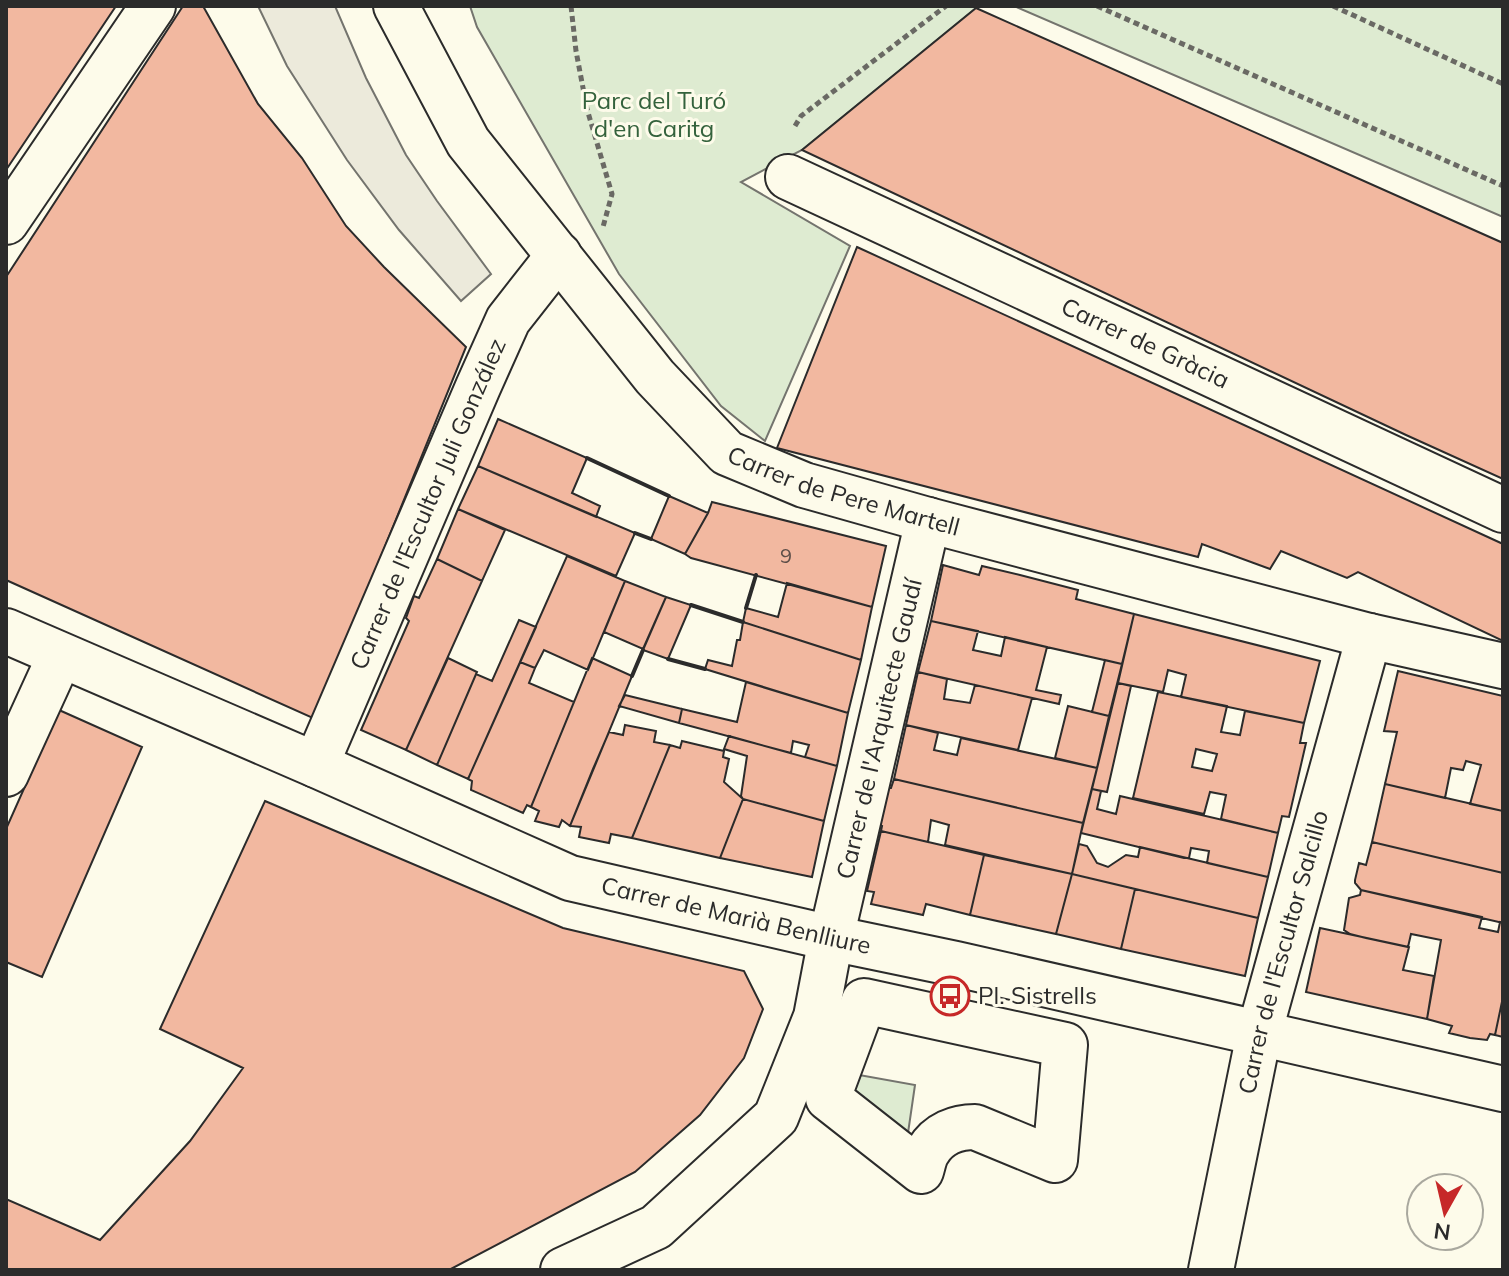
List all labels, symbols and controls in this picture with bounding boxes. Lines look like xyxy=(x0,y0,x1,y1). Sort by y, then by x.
park label: Parc del Turó d'en Caritg xyxy=(582,85,726,143)
street label: Carrer de Gràcia xyxy=(1057,290,1234,394)
street label: Carrer de l'Escultor Juli González xyxy=(343,333,512,674)
street label: Carrer de Pere Martell xyxy=(723,439,963,542)
house number: 9 xyxy=(780,543,792,568)
street label: Carrer de l'Arquitecte Gaudí xyxy=(829,574,928,882)
street label: Carrer de l'Escultor Salcillo xyxy=(1231,807,1334,1097)
street label: Carrer de Marià Benlliure xyxy=(598,870,874,960)
bus stop icon: Pl. Sistrells xyxy=(929,975,971,1017)
place label: Pl. Sistrells xyxy=(978,980,1097,1010)
north arrow xyxy=(1405,1172,1485,1252)
text: N xyxy=(1432,1217,1452,1247)

